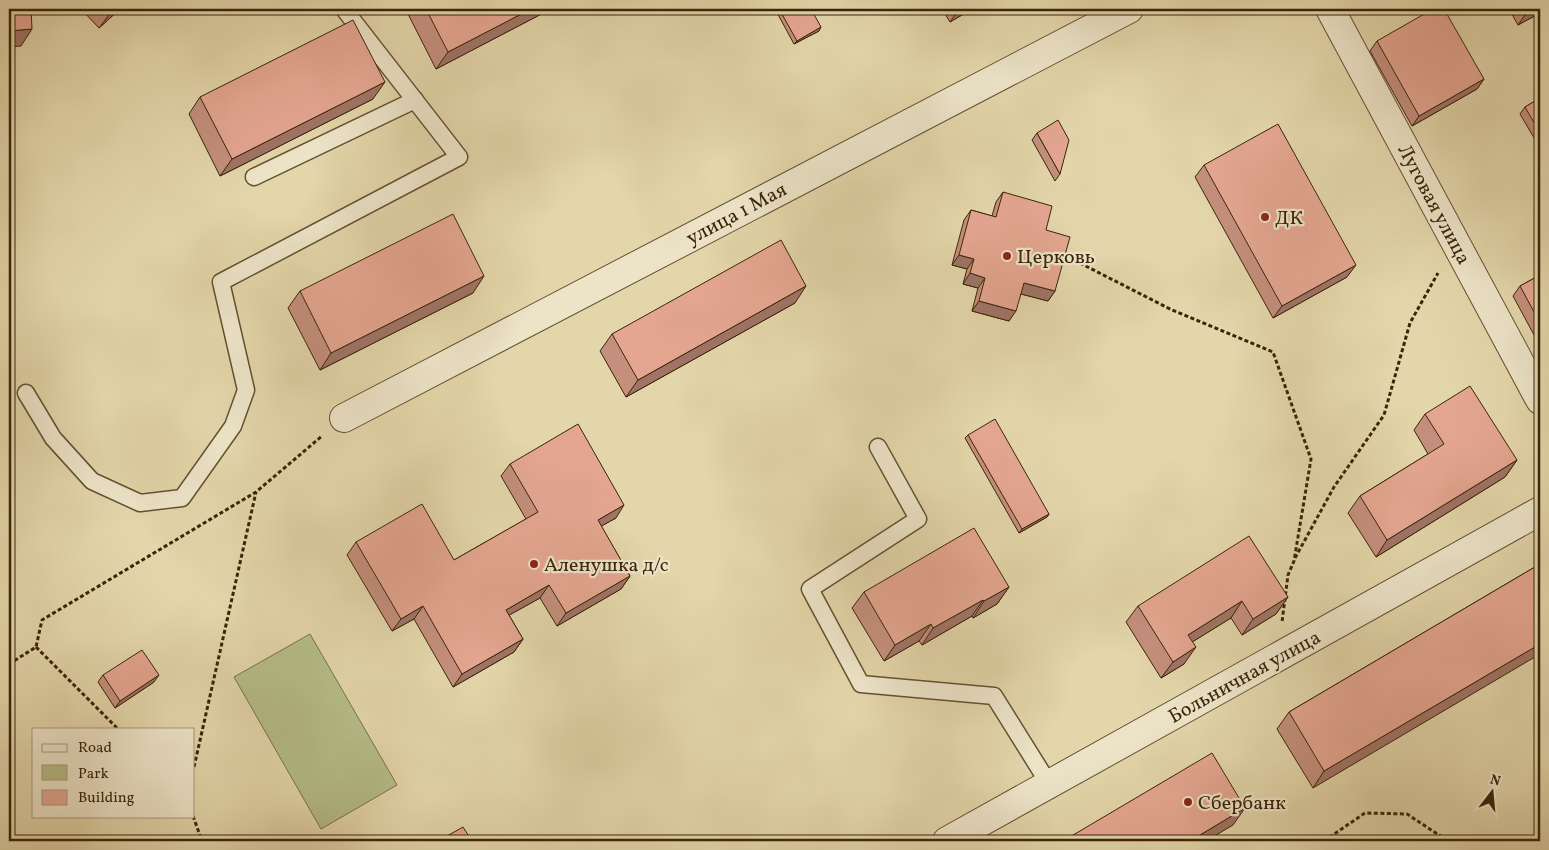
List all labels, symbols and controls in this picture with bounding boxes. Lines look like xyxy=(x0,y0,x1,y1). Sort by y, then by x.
street label: Луговая улица xyxy=(1390,140,1477,270)
street label: улица 1 Мая xyxy=(682,176,792,253)
place label: ДК xyxy=(1275,205,1304,233)
marker: ДК xyxy=(1259,211,1271,223)
place label: Церковь xyxy=(1017,244,1095,272)
marker: Церковь xyxy=(1001,250,1013,262)
place label: Аленушка д/с xyxy=(544,552,669,580)
marker: Аленушка д/с xyxy=(528,558,540,570)
street label: Больничная улица xyxy=(1164,624,1326,731)
legend xyxy=(32,728,195,818)
text: Road xyxy=(78,738,112,759)
text: Park xyxy=(78,764,109,785)
north arrow xyxy=(1466,768,1516,818)
text: N xyxy=(1488,770,1503,791)
text: Building xyxy=(78,788,135,809)
place label: Сбербанк xyxy=(1198,790,1286,818)
marker: Сбербанк xyxy=(1182,796,1194,808)

